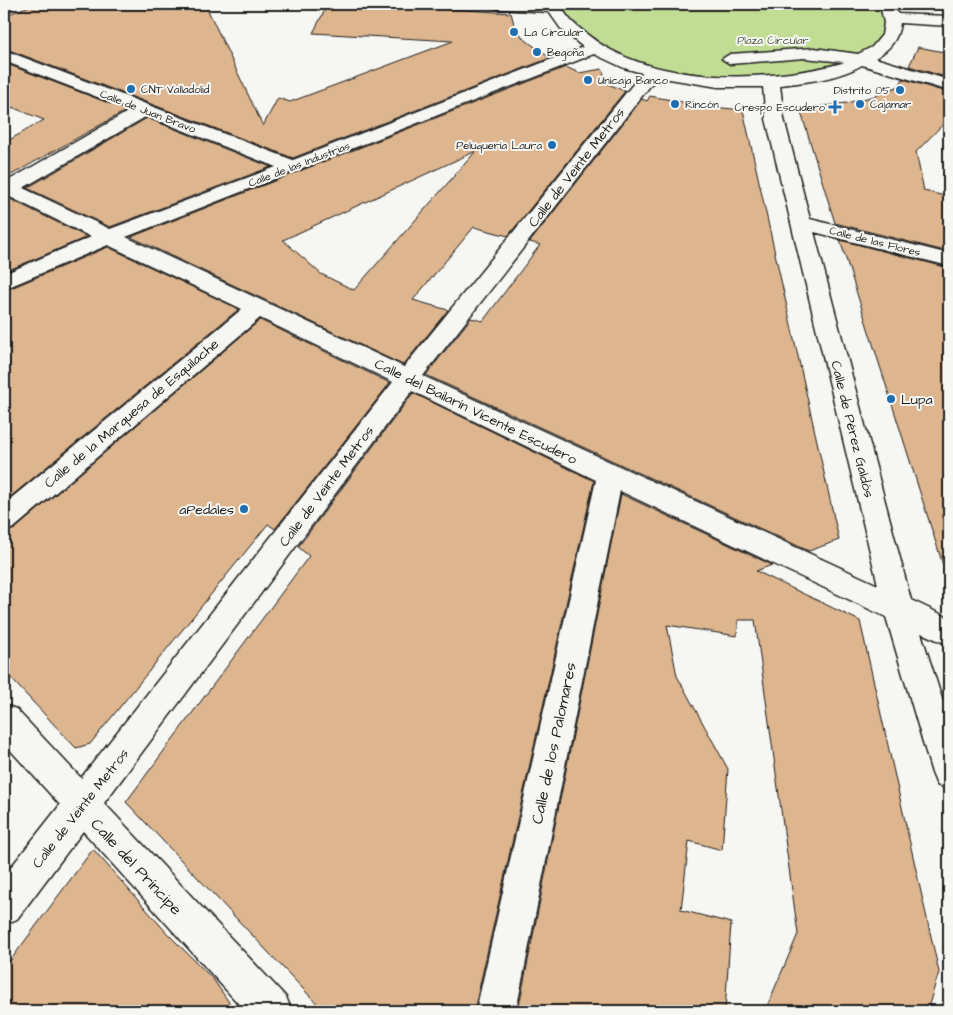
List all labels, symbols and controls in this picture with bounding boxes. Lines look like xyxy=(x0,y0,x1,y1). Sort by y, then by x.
place label: La Circular xyxy=(524,25,583,40)
marker: La Circular xyxy=(508,26,520,38)
park label: Plaza Circular xyxy=(737,33,809,48)
place label: Begoña xyxy=(547,45,584,61)
marker: Begoña xyxy=(531,46,543,58)
place label: Unicaja Banco xyxy=(598,73,669,88)
marker: Unicaja Banco xyxy=(582,74,594,86)
place label: CNT Valladolid xyxy=(141,82,210,97)
marker: CNT Valladolid xyxy=(125,83,137,95)
place label: Distrito 05 xyxy=(834,83,890,98)
marker: Distrito 05 xyxy=(894,84,906,96)
street label: Calle de Juan Bravo xyxy=(98,86,199,137)
place label: Rincón xyxy=(685,97,719,112)
place label: Cajamar xyxy=(870,97,911,112)
marker: Rincón xyxy=(669,98,681,110)
marker: Cajamar xyxy=(854,98,866,110)
place label: Crespo Escudero xyxy=(735,100,826,115)
marker: Crespo Escudero xyxy=(829,101,841,113)
street label: Calle de Veinte Metros xyxy=(524,104,630,232)
street label: Calle de las Industrias xyxy=(246,138,353,191)
place label: Peluquería Laura xyxy=(456,138,542,153)
marker: Peluquería Laura xyxy=(546,139,558,151)
street label: Calle de las Flores xyxy=(828,223,923,260)
street label: Calle de la Marquesa de Esquilache xyxy=(40,334,224,493)
street label: Calle del Bailarín Vicente Escudero xyxy=(371,354,580,470)
street label: Calle de Pérez Galdós xyxy=(825,359,879,500)
place label: Lupa xyxy=(901,390,933,410)
marker: Lupa xyxy=(885,393,897,405)
street label: Calle de Veinte Metros xyxy=(275,422,379,551)
place label: aPedales xyxy=(179,500,234,520)
marker: aPedales xyxy=(238,503,250,515)
street label: Calle de los Palomares xyxy=(526,660,582,826)
street label: Calle de Veinte Metros xyxy=(28,745,134,873)
street label: Calle del Príncipe xyxy=(86,814,187,920)

